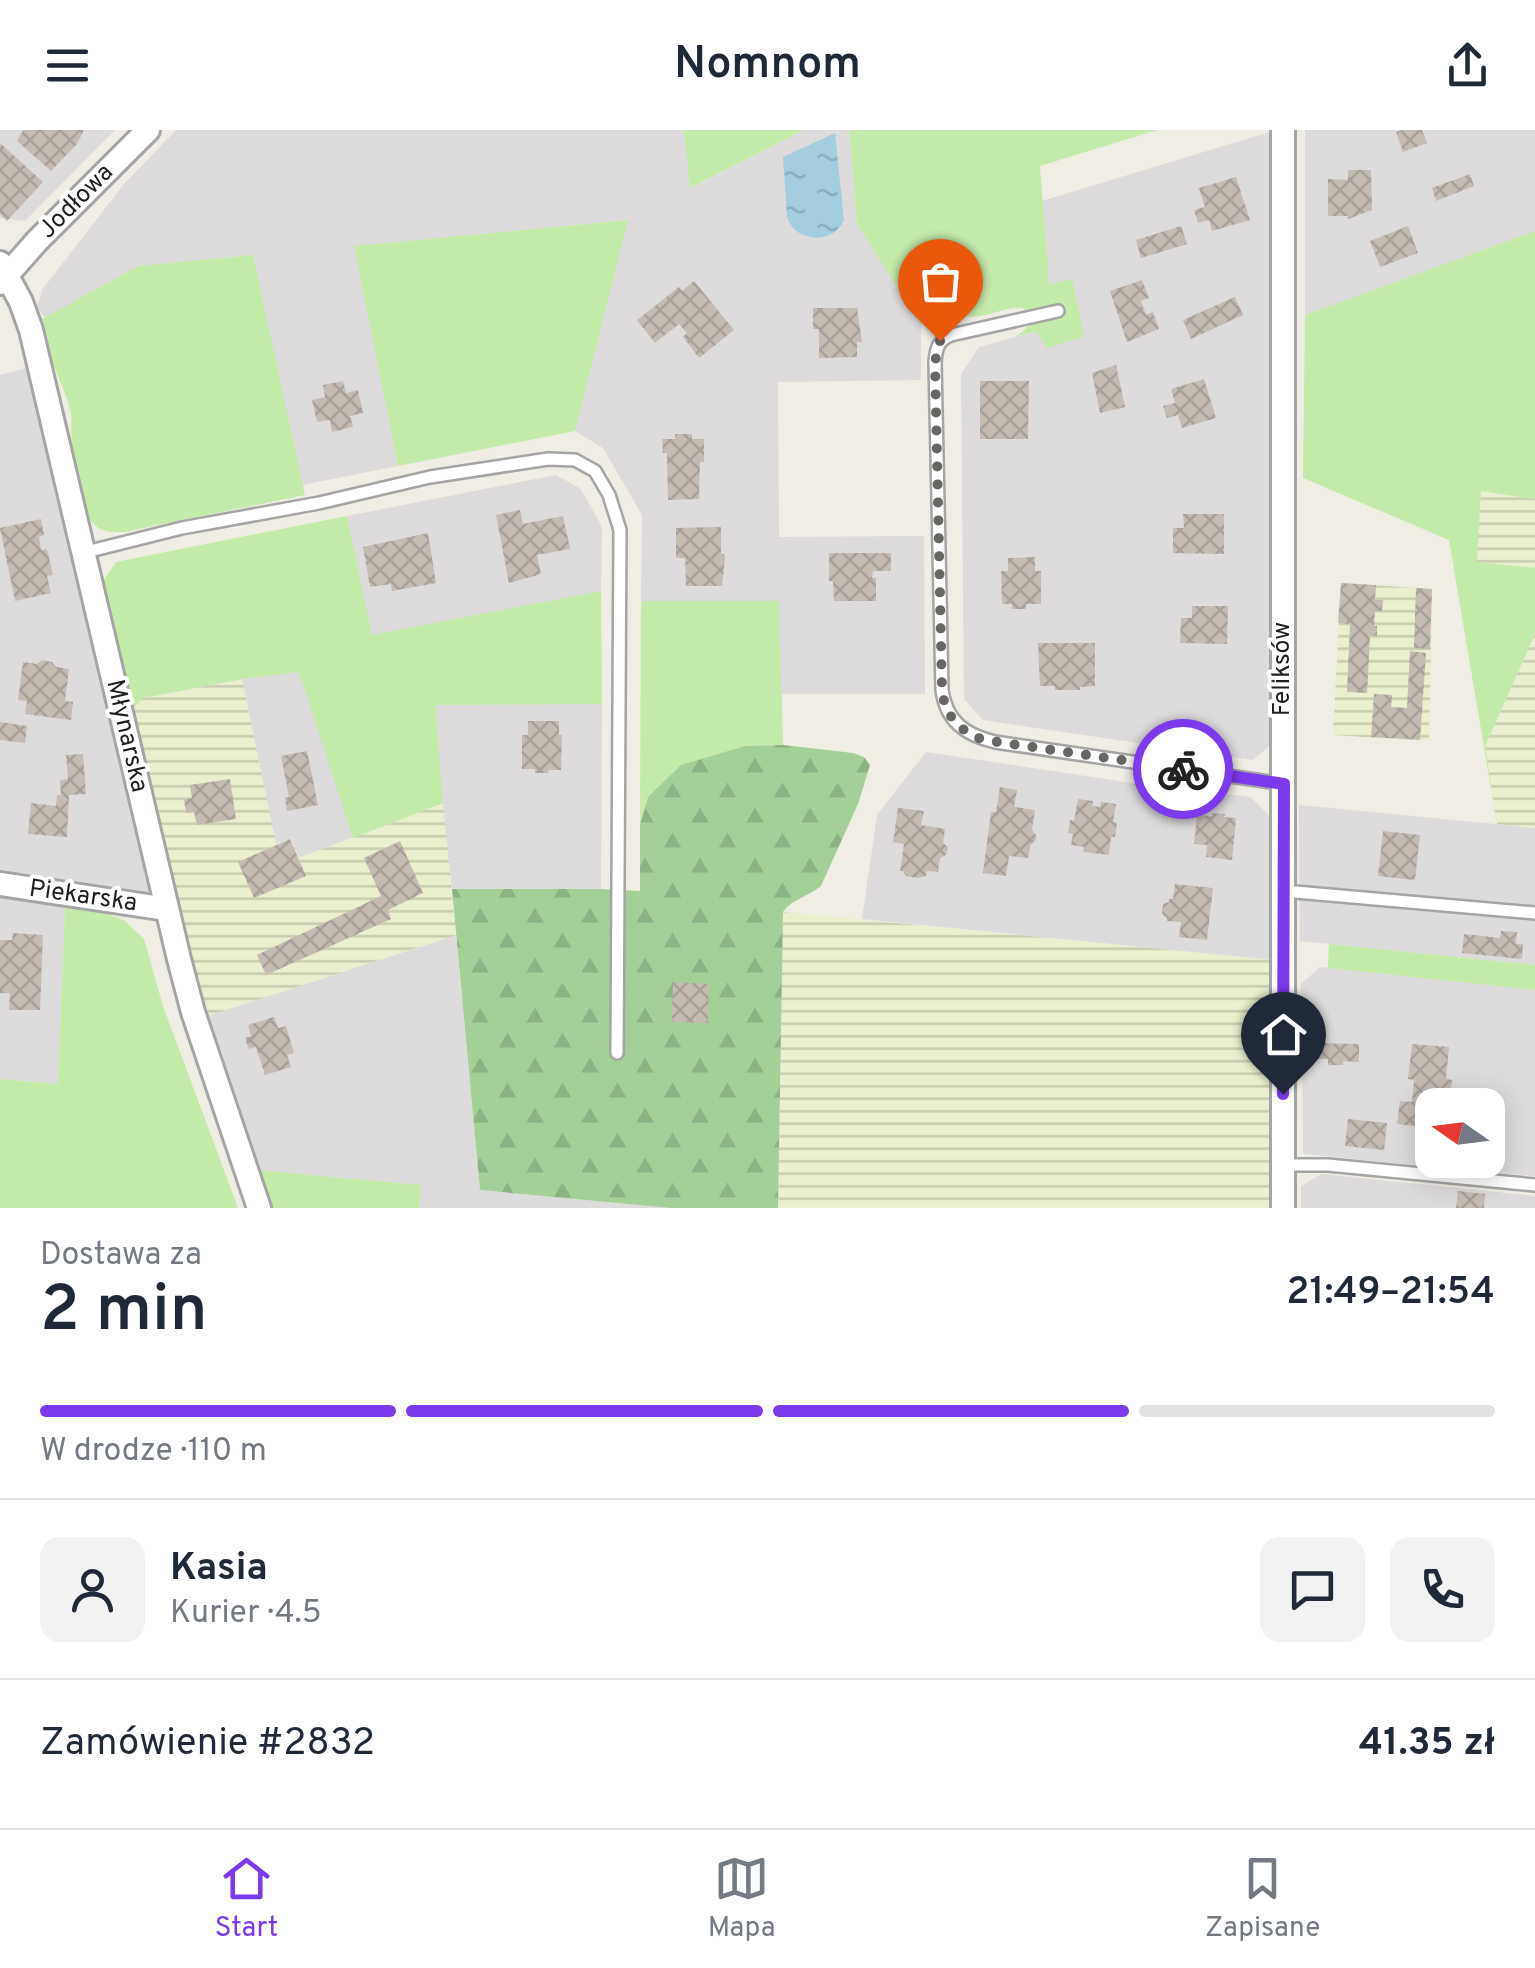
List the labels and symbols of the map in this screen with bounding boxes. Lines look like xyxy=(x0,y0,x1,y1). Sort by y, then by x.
street label: Jodłowa xyxy=(33,158,121,246)
pin xyxy=(898,239,983,342)
street label: Feliksów xyxy=(1267,622,1299,716)
street label: Młynarska xyxy=(97,676,155,796)
courier xyxy=(1133,719,1233,819)
street label: Piekarska xyxy=(27,874,139,920)
pin xyxy=(1241,992,1326,1095)
north arrow xyxy=(1415,1088,1505,1178)

